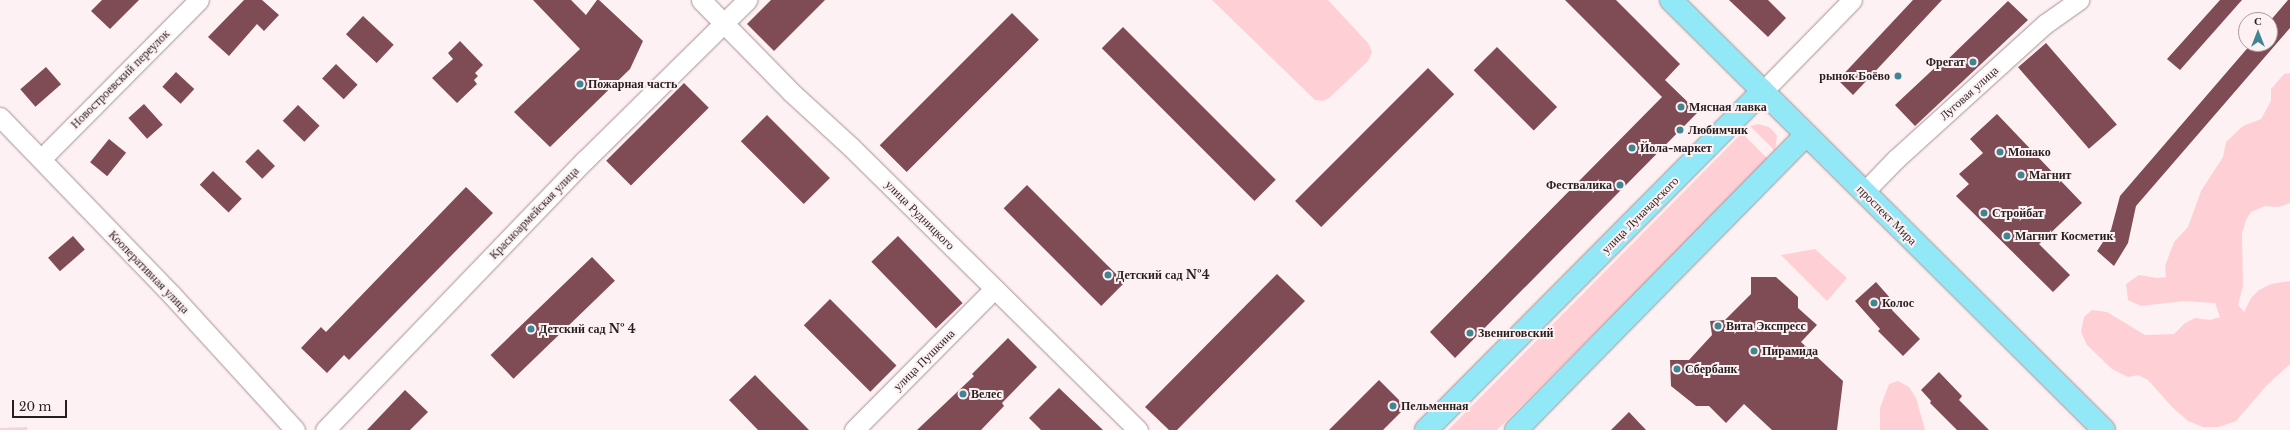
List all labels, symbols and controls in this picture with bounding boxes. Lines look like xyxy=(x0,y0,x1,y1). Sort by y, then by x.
north arrow xyxy=(2238,12,2278,52)
text: С xyxy=(2254,14,2262,28)
street label: Новостроевский переулок xyxy=(68,27,172,131)
place label: Фрегат xyxy=(1926,55,1965,69)
marker: Фрегат xyxy=(1968,57,1978,67)
street label: Луговая улица xyxy=(1937,63,2001,123)
place label: рынок Боёво xyxy=(1819,69,1890,83)
marker: рынок Боёво xyxy=(1893,71,1903,81)
place label: Пожарная часть xyxy=(588,77,677,91)
marker: Пожарная часть xyxy=(575,79,585,89)
place label: Мясная лавка xyxy=(1689,100,1767,114)
marker: Мясная лавка xyxy=(1676,102,1686,112)
place label: Любимчик xyxy=(1688,123,1748,137)
marker: Любимчик xyxy=(1675,125,1685,135)
place label: Йола-маркет xyxy=(1640,141,1712,155)
marker: Йола-маркет xyxy=(1627,143,1637,153)
place label: Монако xyxy=(2008,145,2051,159)
marker: Монако xyxy=(1995,147,2005,157)
street label: Красноармейская улица xyxy=(486,164,582,262)
place label: Магнит xyxy=(2029,168,2071,182)
marker: Магнит xyxy=(2016,170,2026,180)
street label: улица Луначарского xyxy=(1599,174,1681,256)
street label: улица Рудницкого xyxy=(882,177,958,253)
place label: Фествалика xyxy=(1546,178,1612,192)
marker: Фествалика xyxy=(1615,180,1625,190)
street label: проспект Мира xyxy=(1854,182,1920,248)
place label: Стройбат xyxy=(1992,206,2044,220)
marker: Стройбат xyxy=(1979,208,1989,218)
street label: Кооперативная улица xyxy=(106,227,192,317)
place label: Магнит Косметик xyxy=(2015,229,2113,243)
marker: Магнит Косметик xyxy=(2002,231,2012,241)
place label: Детский сад №4 xyxy=(1116,268,1210,282)
marker: Детский сад №4 xyxy=(1103,270,1113,280)
place label: Колос xyxy=(1882,296,1914,310)
marker: Колос xyxy=(1869,298,1879,308)
place label: Вита Экспресс xyxy=(1726,319,1806,333)
marker: Вита Экспресс xyxy=(1713,321,1723,331)
place label: Детский сад № 4 xyxy=(539,322,636,336)
marker: Детский сад № 4 xyxy=(526,324,536,334)
street label: улица Пушкина xyxy=(890,326,958,394)
place label: Звениговский xyxy=(1478,326,1554,340)
marker: Звениговский xyxy=(1465,328,1475,338)
place label: Пирамида xyxy=(1762,344,1818,358)
marker: Пирамида xyxy=(1749,346,1759,356)
place label: Сбербанк xyxy=(1685,362,1737,376)
marker: Сбербанк xyxy=(1672,364,1682,374)
place label: Велес xyxy=(971,387,1002,401)
marker: Велес xyxy=(958,389,968,399)
scale bar xyxy=(14,392,69,418)
text: 20 m xyxy=(19,399,51,414)
place label: Пельменная xyxy=(1401,399,1469,413)
marker: Пельменная xyxy=(1388,401,1398,411)

